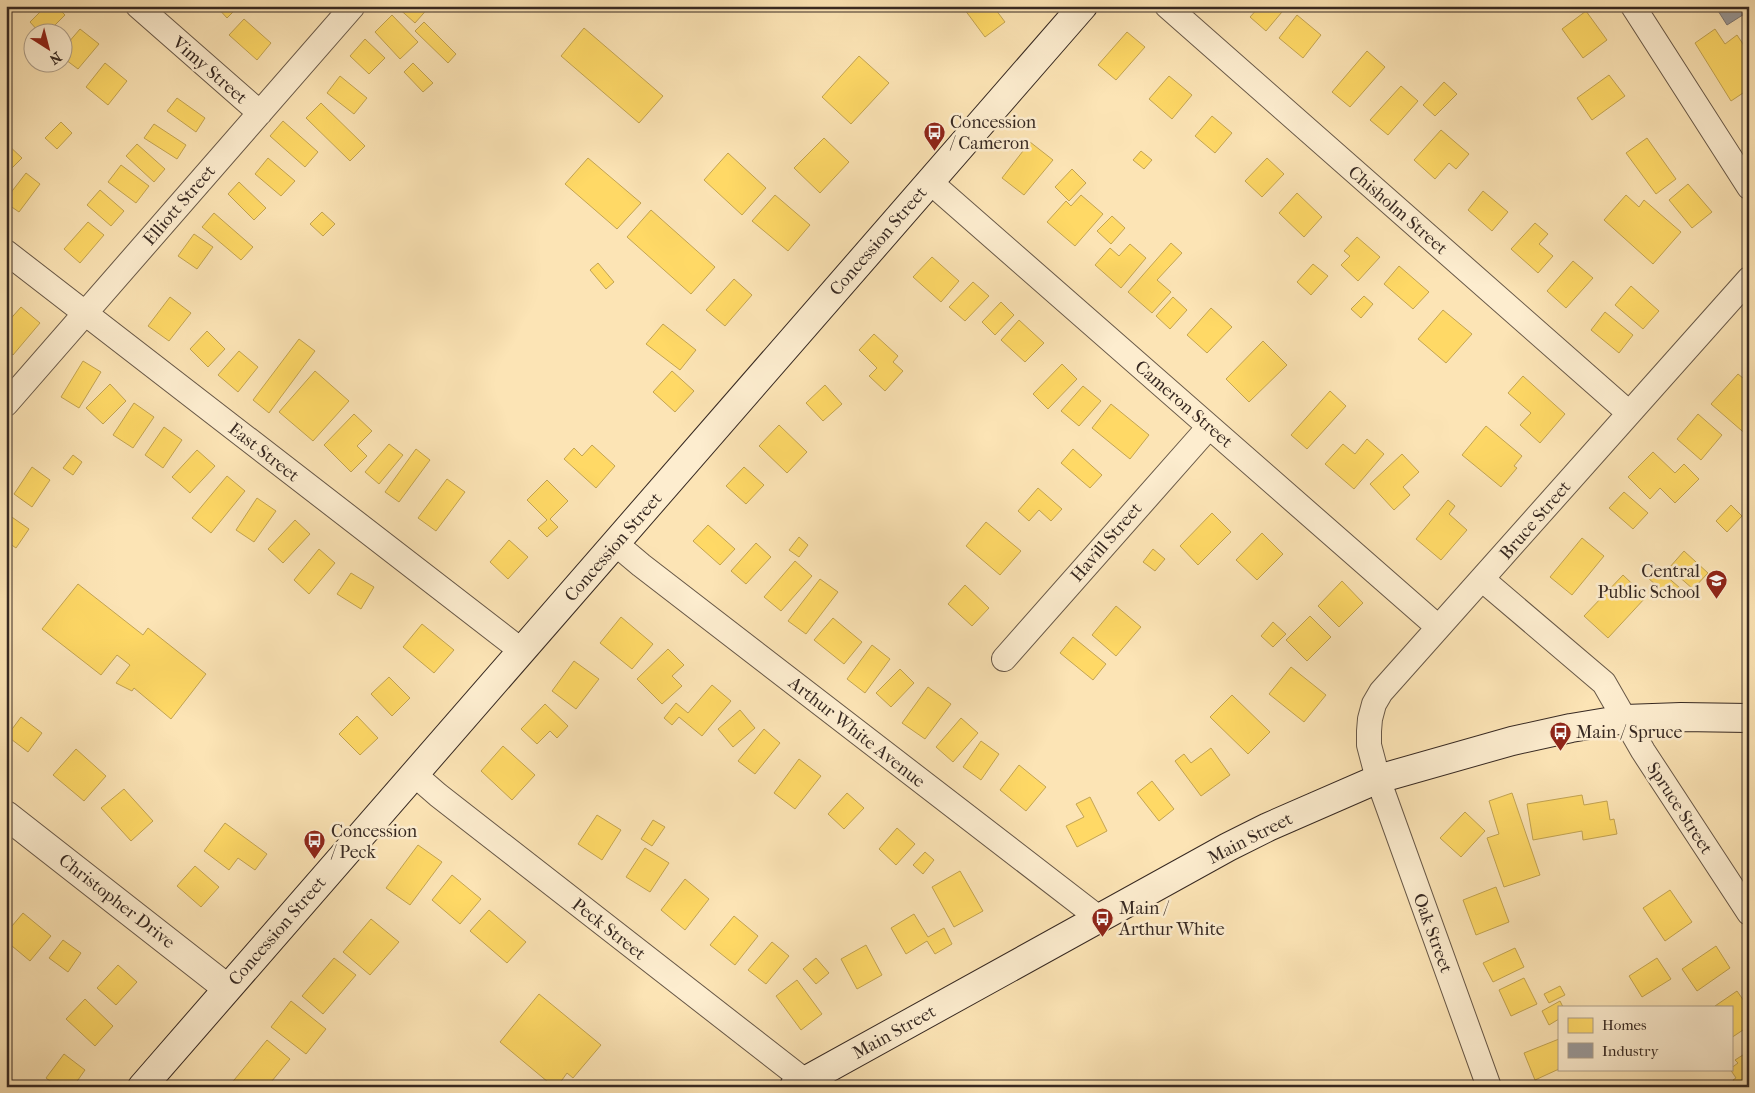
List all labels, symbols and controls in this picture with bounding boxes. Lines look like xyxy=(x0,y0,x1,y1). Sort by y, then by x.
north arrow xyxy=(22,22,72,72)
street label: Vimy Street xyxy=(167,31,252,109)
text: N xyxy=(46,48,65,68)
place label: Concession / Cameron xyxy=(949,112,1037,154)
bus stop icon: Concession / Cameron xyxy=(922,120,946,151)
street label: Elliott Street xyxy=(139,161,220,250)
street label: Chisholm Street xyxy=(1344,162,1452,259)
street label: Concession Street xyxy=(825,182,932,300)
street label: Cameron Street xyxy=(1131,356,1237,453)
street label: East Street xyxy=(224,418,304,487)
street label: Bruce Street xyxy=(1495,476,1576,564)
street label: Concession Street xyxy=(560,488,667,606)
street label: Havill Street xyxy=(1066,498,1147,586)
place label: Central Public School xyxy=(1598,561,1700,603)
school or university icon: Central Public School xyxy=(1704,569,1728,600)
street label: Arthur White Avenue xyxy=(783,672,929,792)
bus stop icon: Main / Spruce xyxy=(1548,720,1572,751)
place label: Main / Spruce xyxy=(1576,722,1682,743)
street label: Spruce Street xyxy=(1642,759,1717,858)
street label: Main Street xyxy=(1205,808,1296,869)
place label: Concession / Peck xyxy=(330,821,418,863)
bus stop icon: Concession / Peck xyxy=(303,829,327,860)
street label: Christopher Drive xyxy=(55,850,179,953)
street label: Concession Street xyxy=(224,872,331,990)
street label: Oak Street xyxy=(1408,890,1457,976)
street label: Peck Street xyxy=(568,894,650,965)
place label: Main / Arthur White xyxy=(1118,898,1225,940)
bus stop icon: Main / Arthur White xyxy=(1091,906,1115,937)
street label: Main Street xyxy=(849,1001,940,1064)
legend xyxy=(1558,1006,1732,1070)
text: Homes xyxy=(1602,1016,1647,1034)
text: Industry xyxy=(1602,1042,1659,1060)

